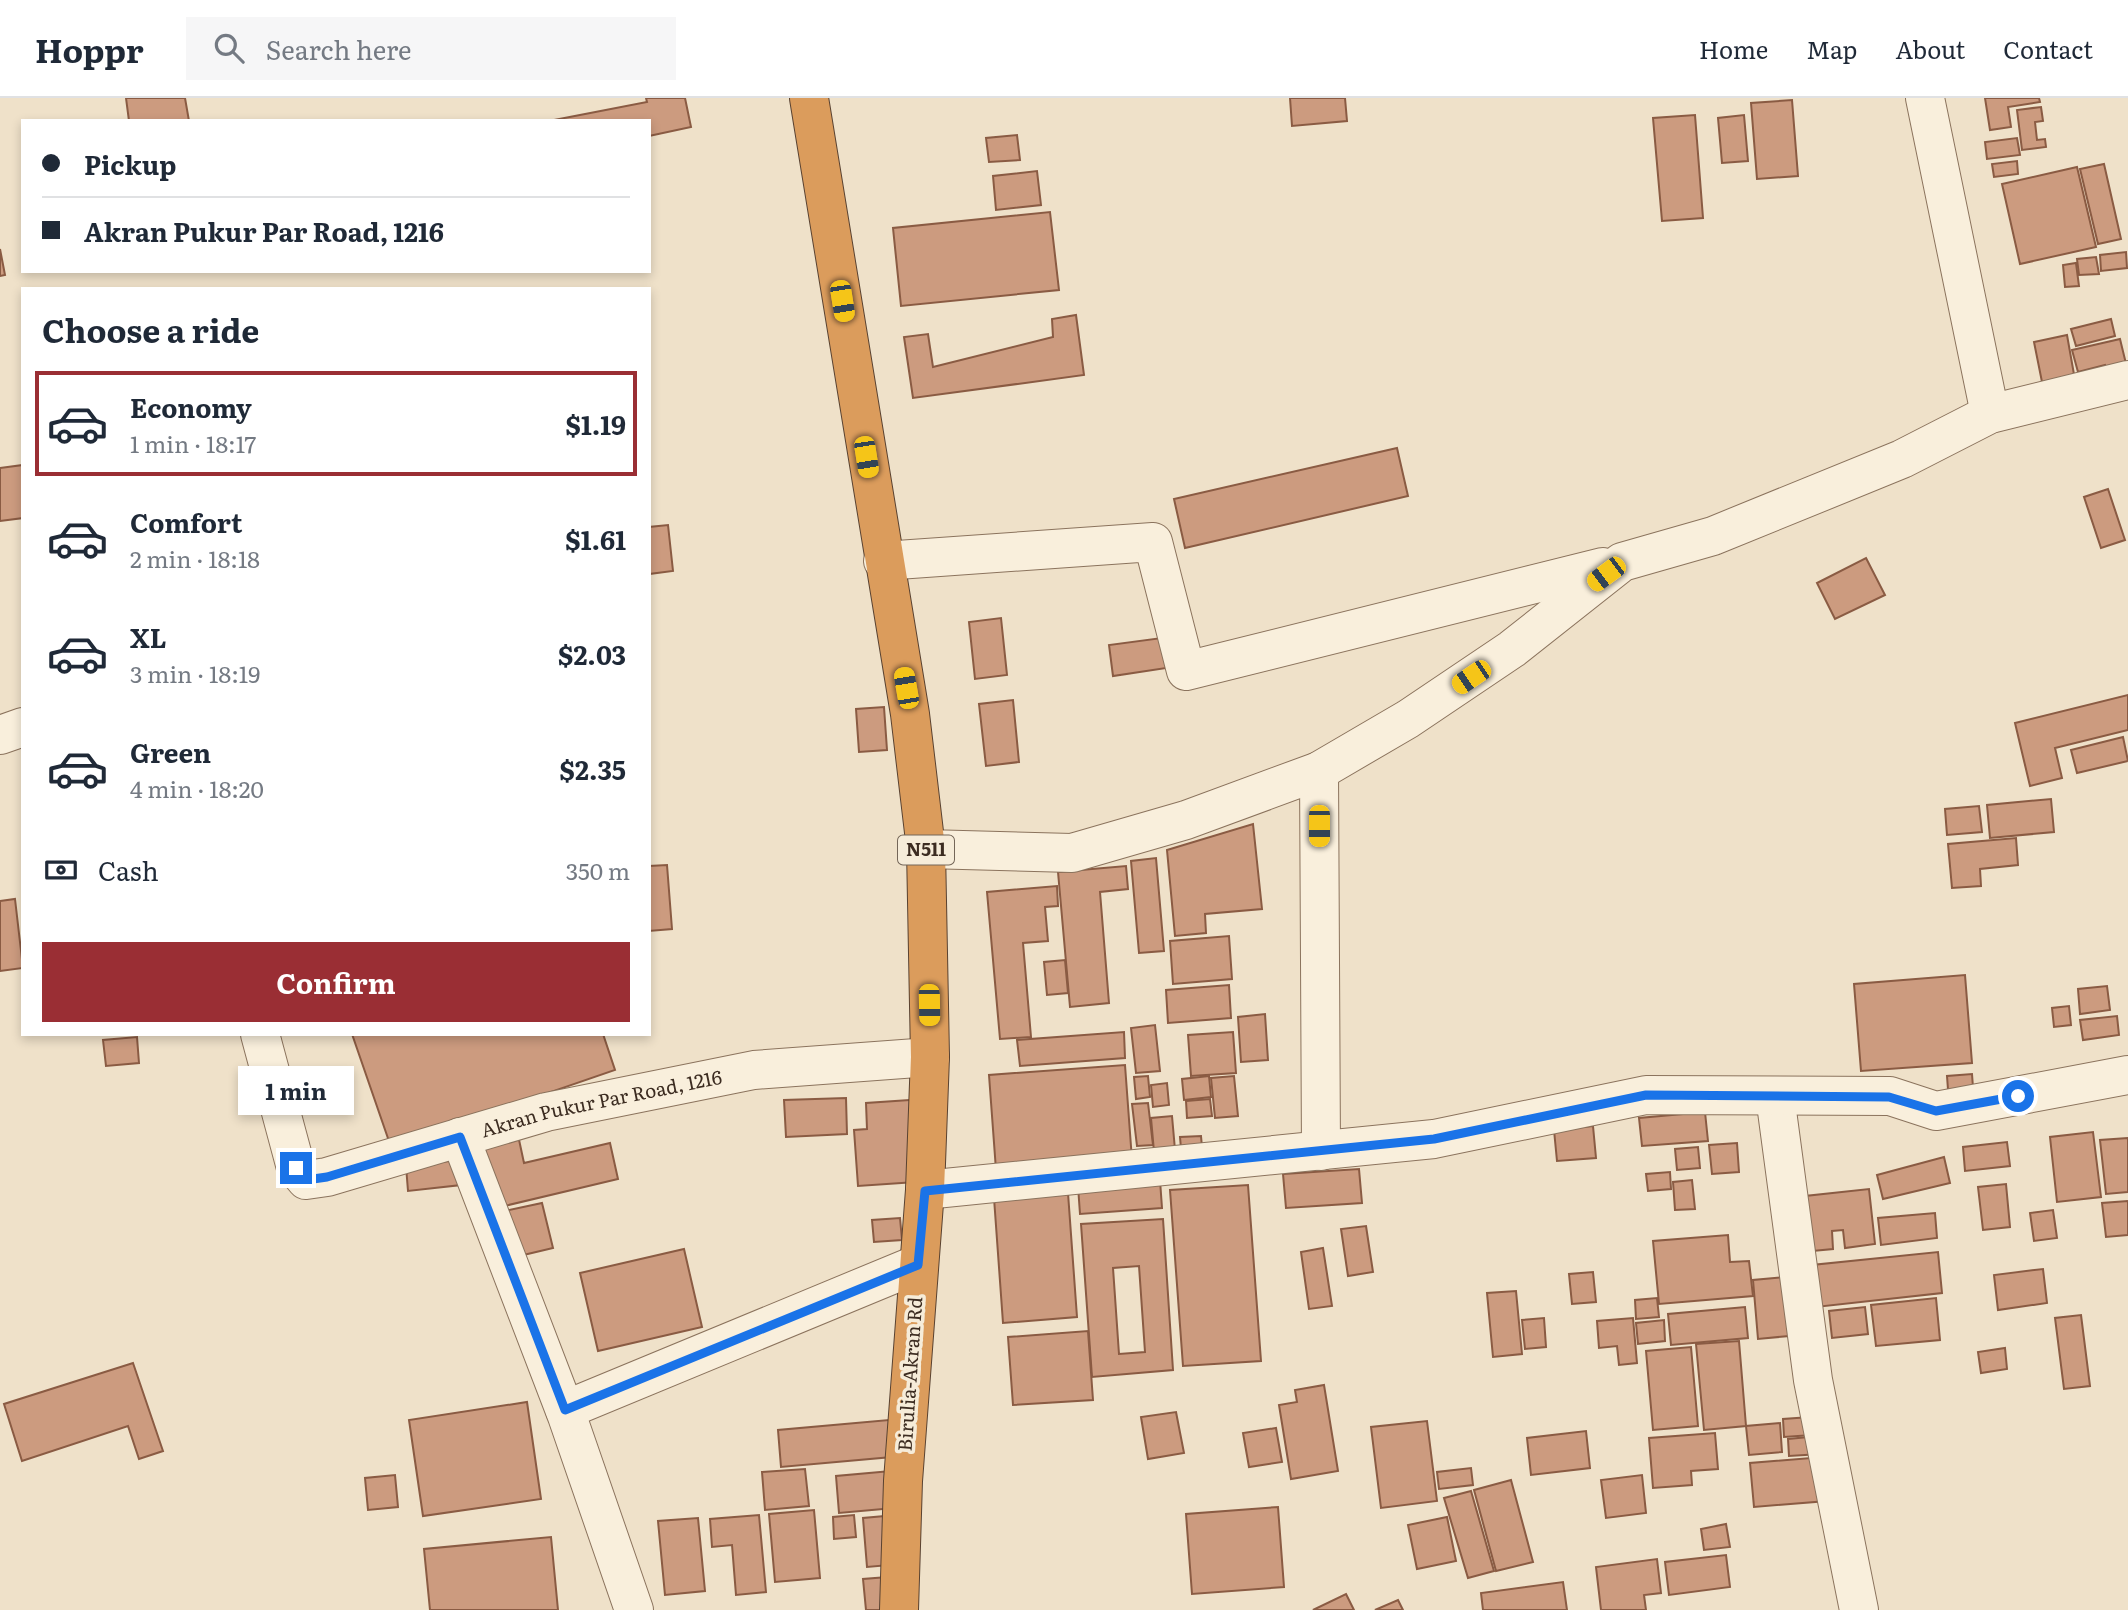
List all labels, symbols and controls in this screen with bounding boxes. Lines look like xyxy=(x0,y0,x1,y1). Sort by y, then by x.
search box xyxy=(186,17,676,80)
text: Hoppr xyxy=(35,24,144,73)
icon: search xyxy=(210,29,248,67)
text: Search here xyxy=(266,29,412,68)
text: Home xyxy=(1699,31,1768,66)
text: Map xyxy=(1806,31,1857,66)
text: About xyxy=(1895,31,1965,66)
text: Contact xyxy=(2003,31,2093,66)
text: Pickup xyxy=(84,144,176,183)
text: Akran Pukur Par Road, 1216 xyxy=(84,211,444,250)
car xyxy=(829,279,856,323)
text: Choose a ride xyxy=(42,305,259,353)
text: Economy xyxy=(130,387,252,426)
icon: car xyxy=(46,392,109,455)
text: $1.19 xyxy=(565,404,626,443)
text: 1 min · 18:17 xyxy=(130,426,256,460)
car xyxy=(853,435,880,479)
text: Comfort xyxy=(130,502,242,541)
icon: car xyxy=(46,507,109,570)
text: $1.61 xyxy=(565,519,626,558)
text: 2 min · 18:18 xyxy=(130,541,260,575)
car xyxy=(1583,553,1630,595)
text: XL xyxy=(130,617,167,656)
icon: car xyxy=(46,622,109,685)
text: $2.03 xyxy=(558,634,626,673)
text: 3 min · 18:19 xyxy=(130,656,260,690)
car xyxy=(1448,657,1495,697)
car xyxy=(893,665,920,711)
text: Green xyxy=(130,732,211,771)
icon: car xyxy=(46,737,109,800)
text: $2.35 xyxy=(559,749,626,788)
text: 4 min · 18:20 xyxy=(130,771,264,805)
car xyxy=(1309,805,1330,847)
road number: N511 xyxy=(898,836,954,864)
text: Cash xyxy=(98,850,159,889)
icon: cash xyxy=(42,851,80,889)
text: 350 m xyxy=(566,853,630,887)
button: Confirm xyxy=(42,942,630,1022)
car xyxy=(919,984,940,1026)
street label: Akran Pukur Par Road, 1216 xyxy=(477,1062,724,1144)
callout: 1 min xyxy=(238,1066,354,1116)
text: 1 min xyxy=(265,1073,327,1107)
route start xyxy=(2002,1080,2034,1112)
route end xyxy=(280,1152,312,1184)
street label: Birulia-Akran Rd xyxy=(890,1295,928,1452)

